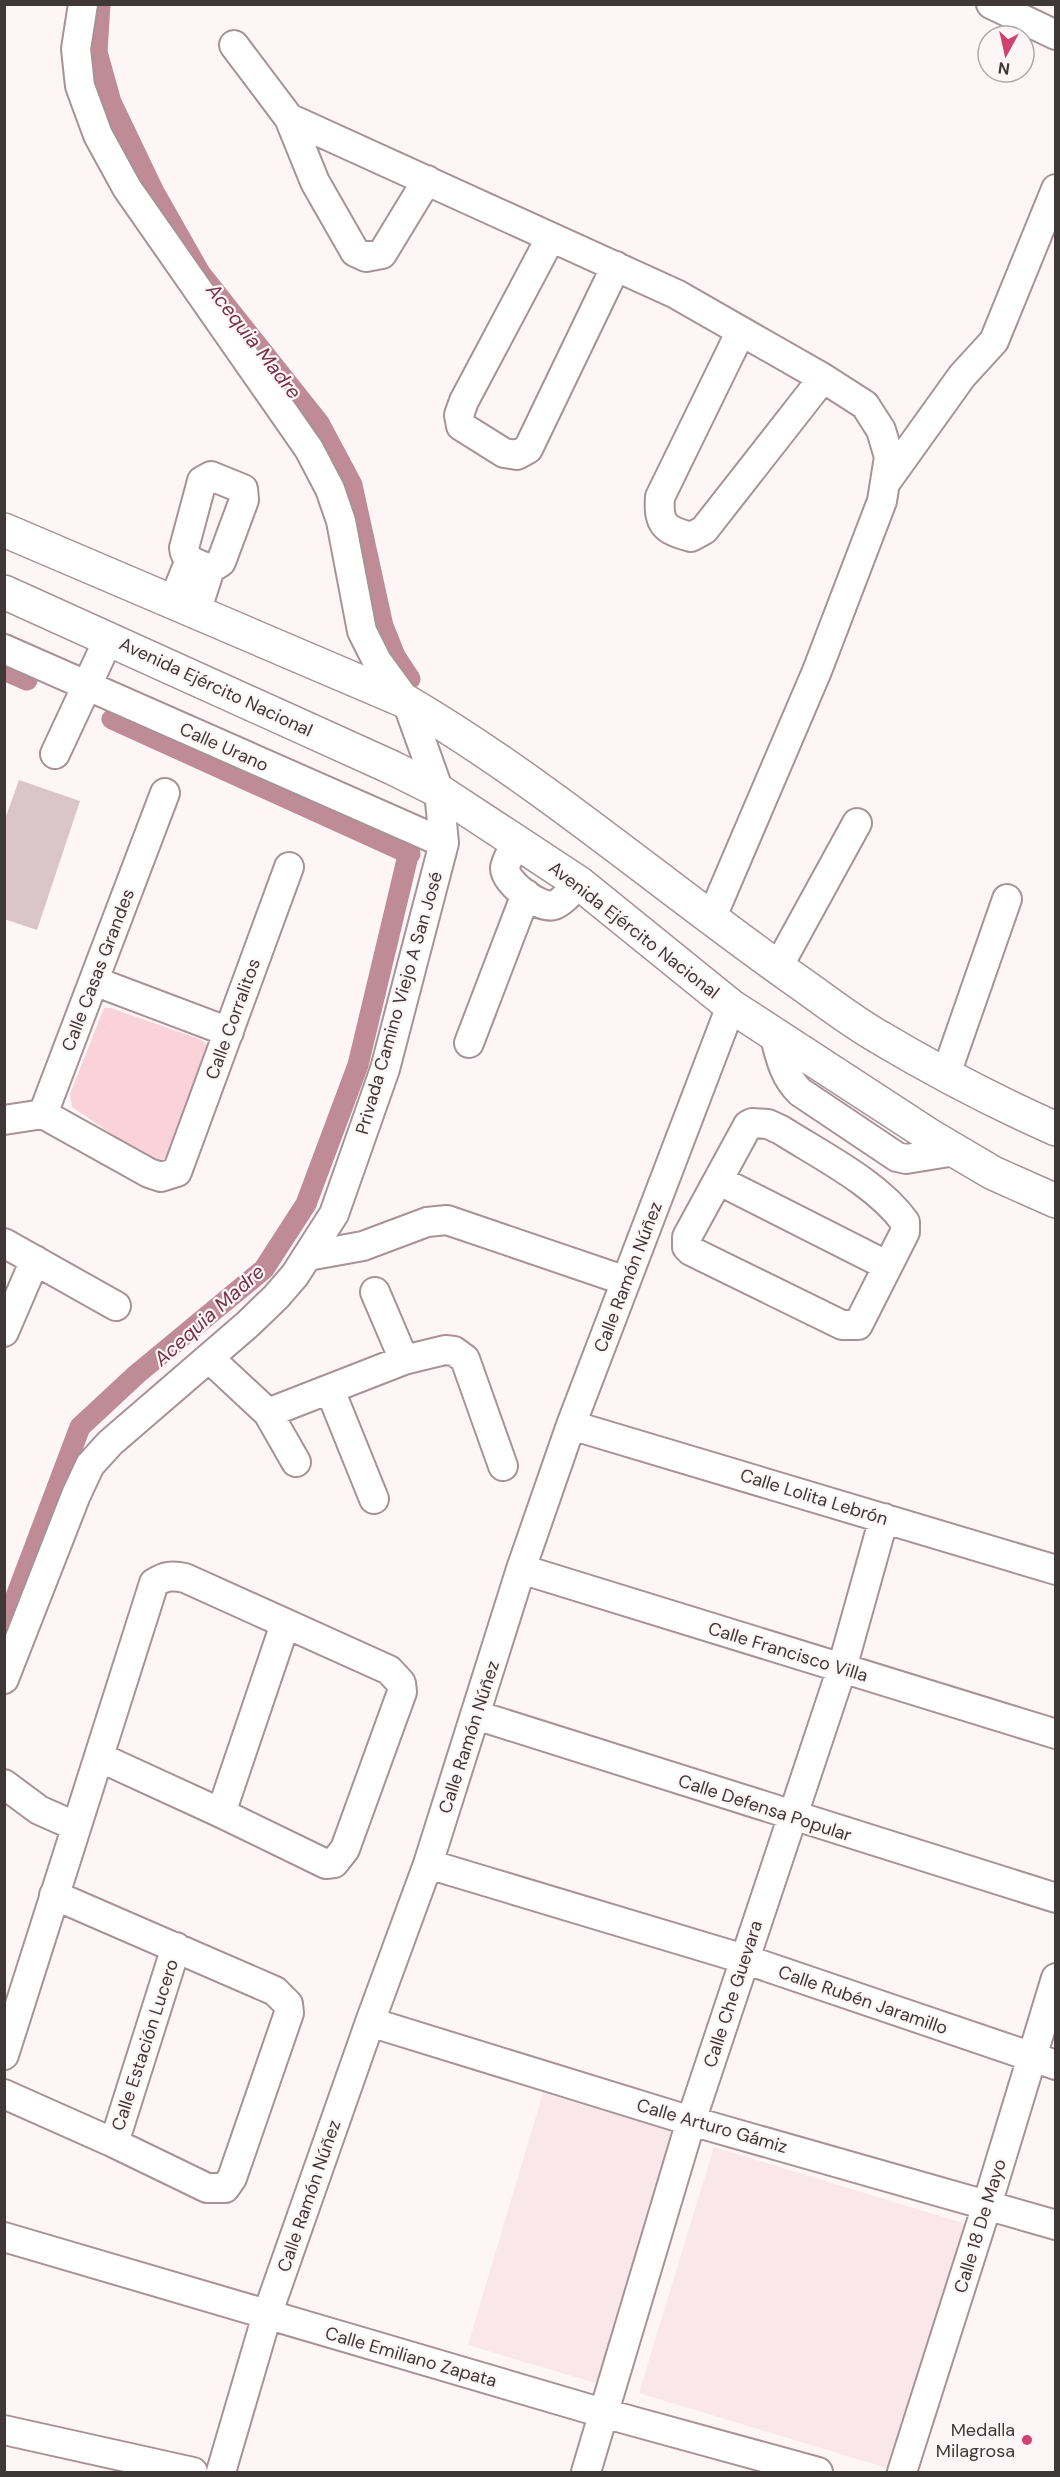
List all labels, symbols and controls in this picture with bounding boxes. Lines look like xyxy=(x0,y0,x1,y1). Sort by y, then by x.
north arrow xyxy=(976,24,1036,84)
text: N xyxy=(997,57,1011,80)
water label: Acequia Madre xyxy=(200,277,307,404)
street label: Avenida Ejército Nacional xyxy=(116,632,316,742)
street label: Calle Urano xyxy=(176,717,272,777)
street label: Avenida Ejército Nacional xyxy=(544,856,724,1004)
street label: Privada Camino Viejo A San José xyxy=(350,869,448,1137)
street label: Calle Casas Grandes xyxy=(56,885,140,1055)
street label: Calle Corralitos xyxy=(200,955,266,1083)
street label: Calle Ramón Núñez xyxy=(588,1198,668,1356)
water label: Acequia Madre xyxy=(147,1258,270,1372)
street label: Calle Lolita Lebrón xyxy=(737,1463,891,1531)
street label: Calle Francisco Villa xyxy=(705,1616,871,1688)
street label: Calle Ramón Núñez xyxy=(433,1658,505,1816)
street label: Calle Defensa Popular xyxy=(675,1769,855,1847)
street label: Calle Che Guevara xyxy=(698,1917,768,2071)
street label: Calle Estación Lucero xyxy=(106,1956,184,2134)
street label: Calle Rubén Jaramillo xyxy=(775,1960,951,2040)
street label: Calle Arturo Gámiz xyxy=(634,2093,790,2159)
street label: Calle Ramón Núñez xyxy=(272,2117,346,2275)
street label: Calle 18 De Mayo xyxy=(948,2156,1012,2296)
street label: Calle Emiliano Zapata xyxy=(322,2321,500,2393)
place label: Medalla Milagrosa xyxy=(936,2418,1015,2463)
marker: Medalla Milagrosa xyxy=(1020,2433,1034,2447)

